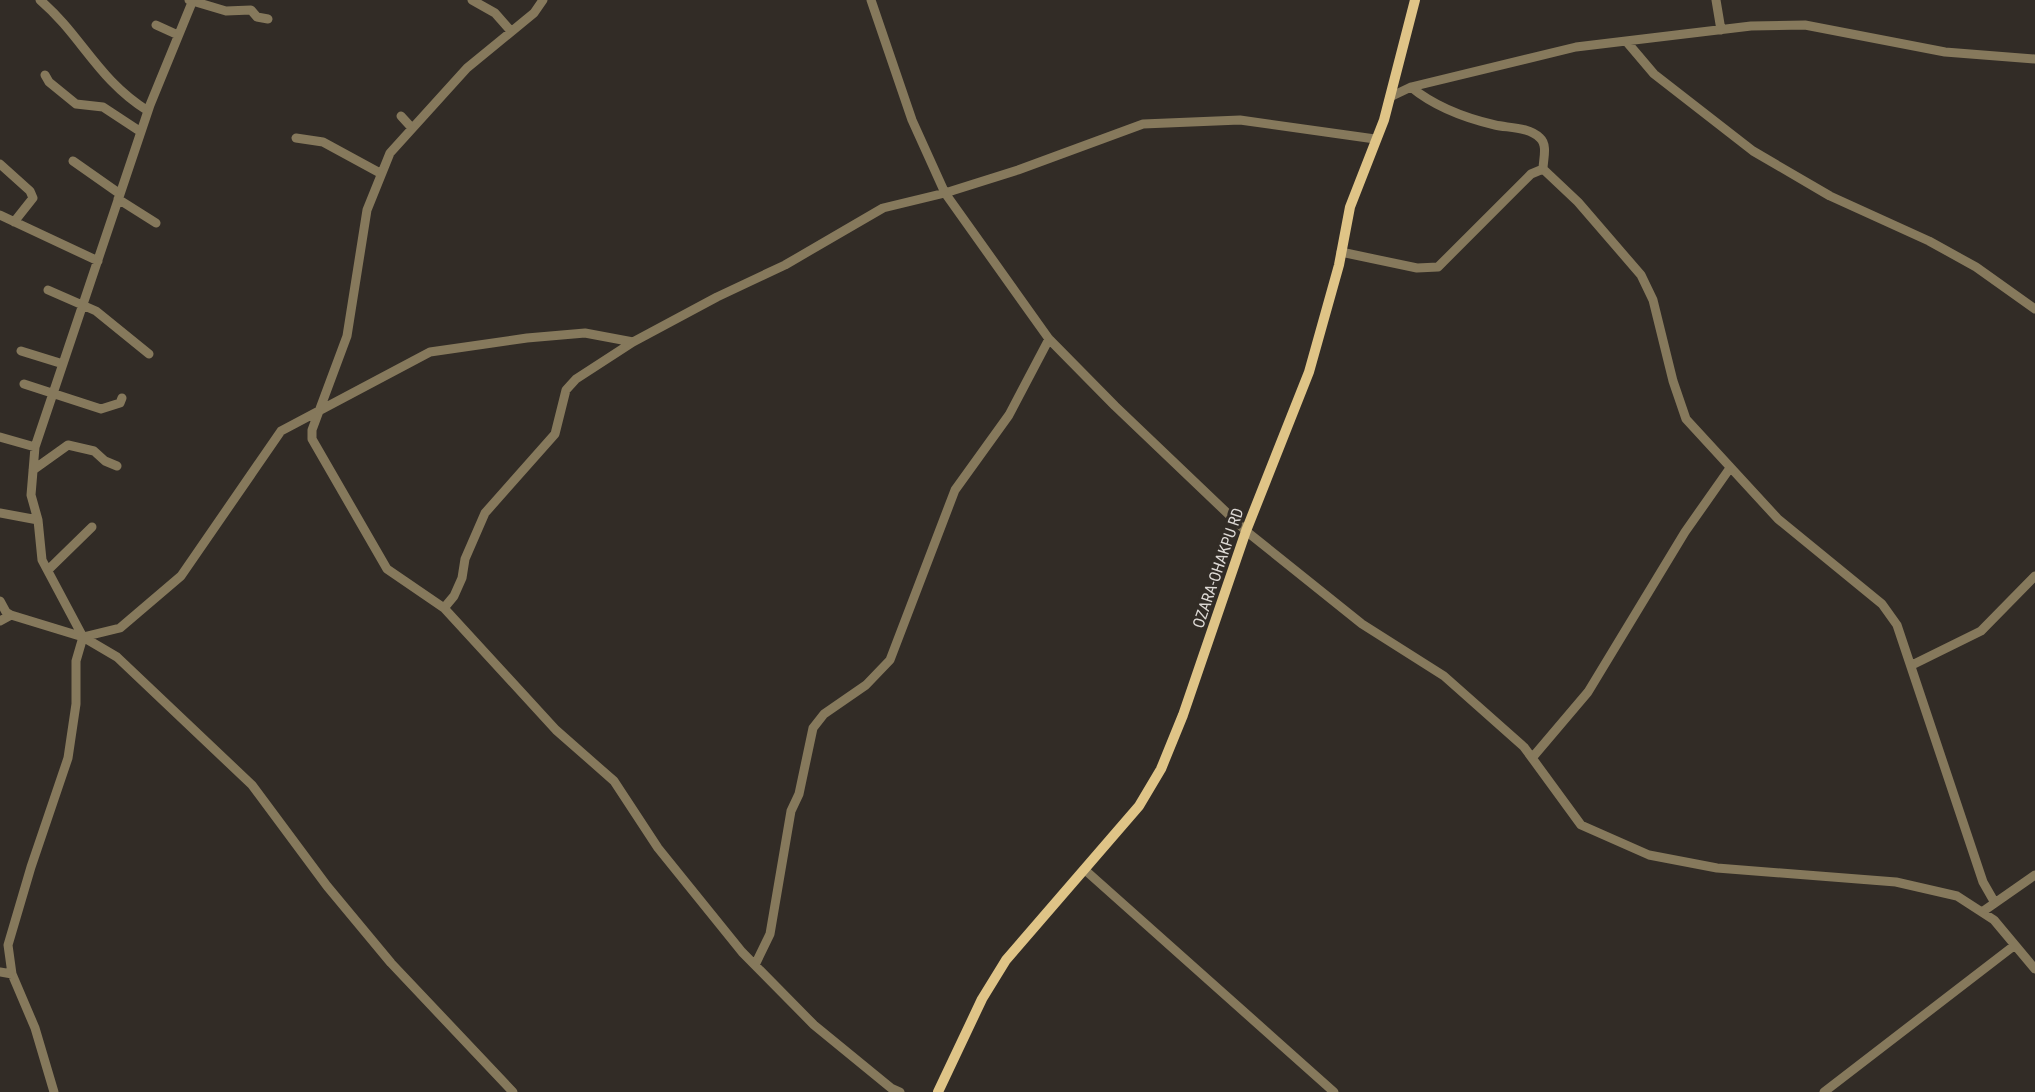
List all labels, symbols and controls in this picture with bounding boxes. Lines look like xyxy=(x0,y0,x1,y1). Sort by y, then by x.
street label: OZARA-OHAKPU RD xyxy=(1189,506,1247,630)

